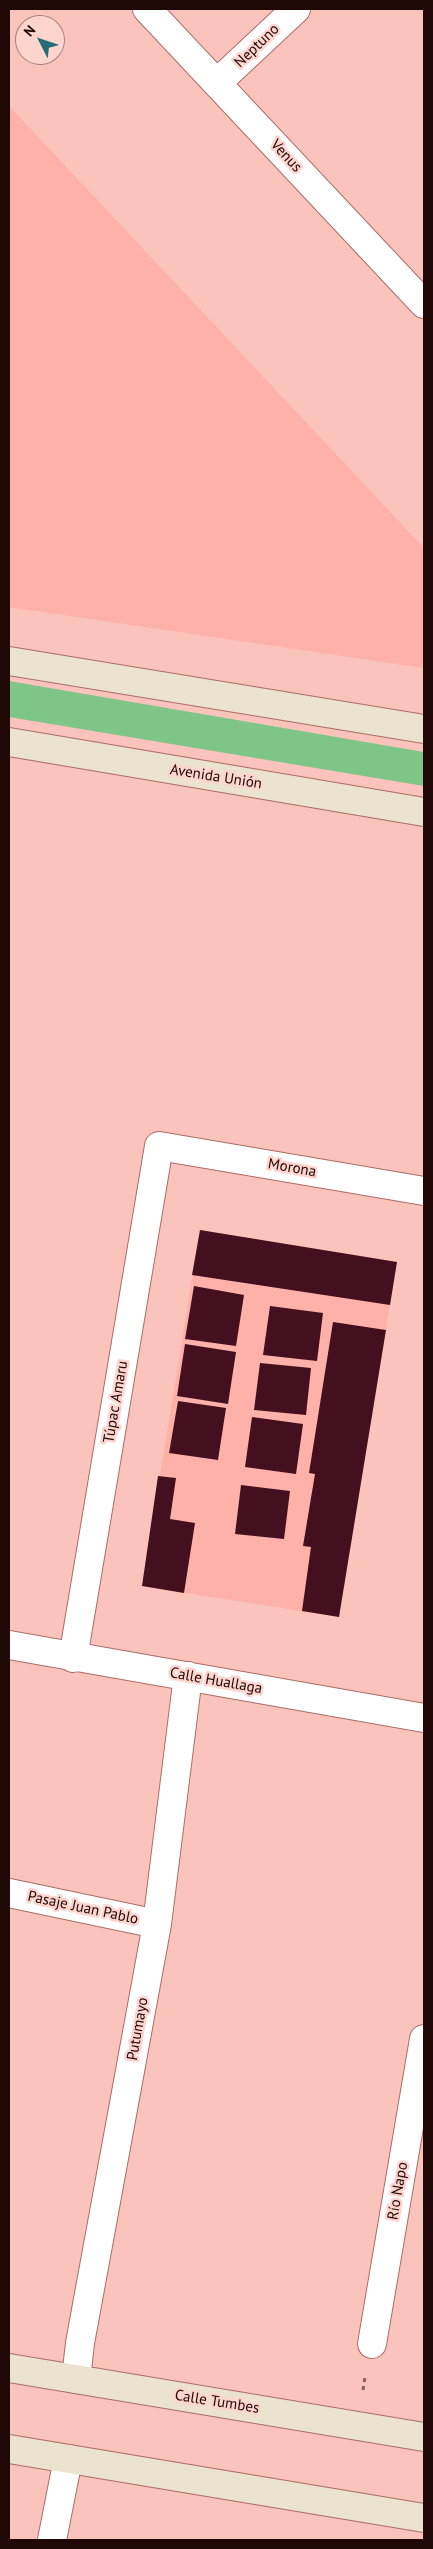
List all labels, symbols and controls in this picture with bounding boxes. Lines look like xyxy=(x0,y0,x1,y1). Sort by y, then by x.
north arrow xyxy=(15,15,65,65)
street label: Neptuno xyxy=(231,20,283,72)
text: N xyxy=(20,21,39,40)
street label: Venus xyxy=(267,136,305,176)
street label: Avenida Unión xyxy=(169,761,263,793)
street label: Morona xyxy=(266,1155,318,1181)
street label: Túpac Amaru xyxy=(100,1359,132,1445)
street label: Calle Huallaga xyxy=(168,1664,264,1698)
street label: Pasaje Juan Pablo xyxy=(26,1887,140,1929)
street label: Putumayo xyxy=(124,1996,152,2062)
street label: Río Napo xyxy=(384,2161,412,2221)
street label: Calle Tumbes xyxy=(174,2386,260,2418)

